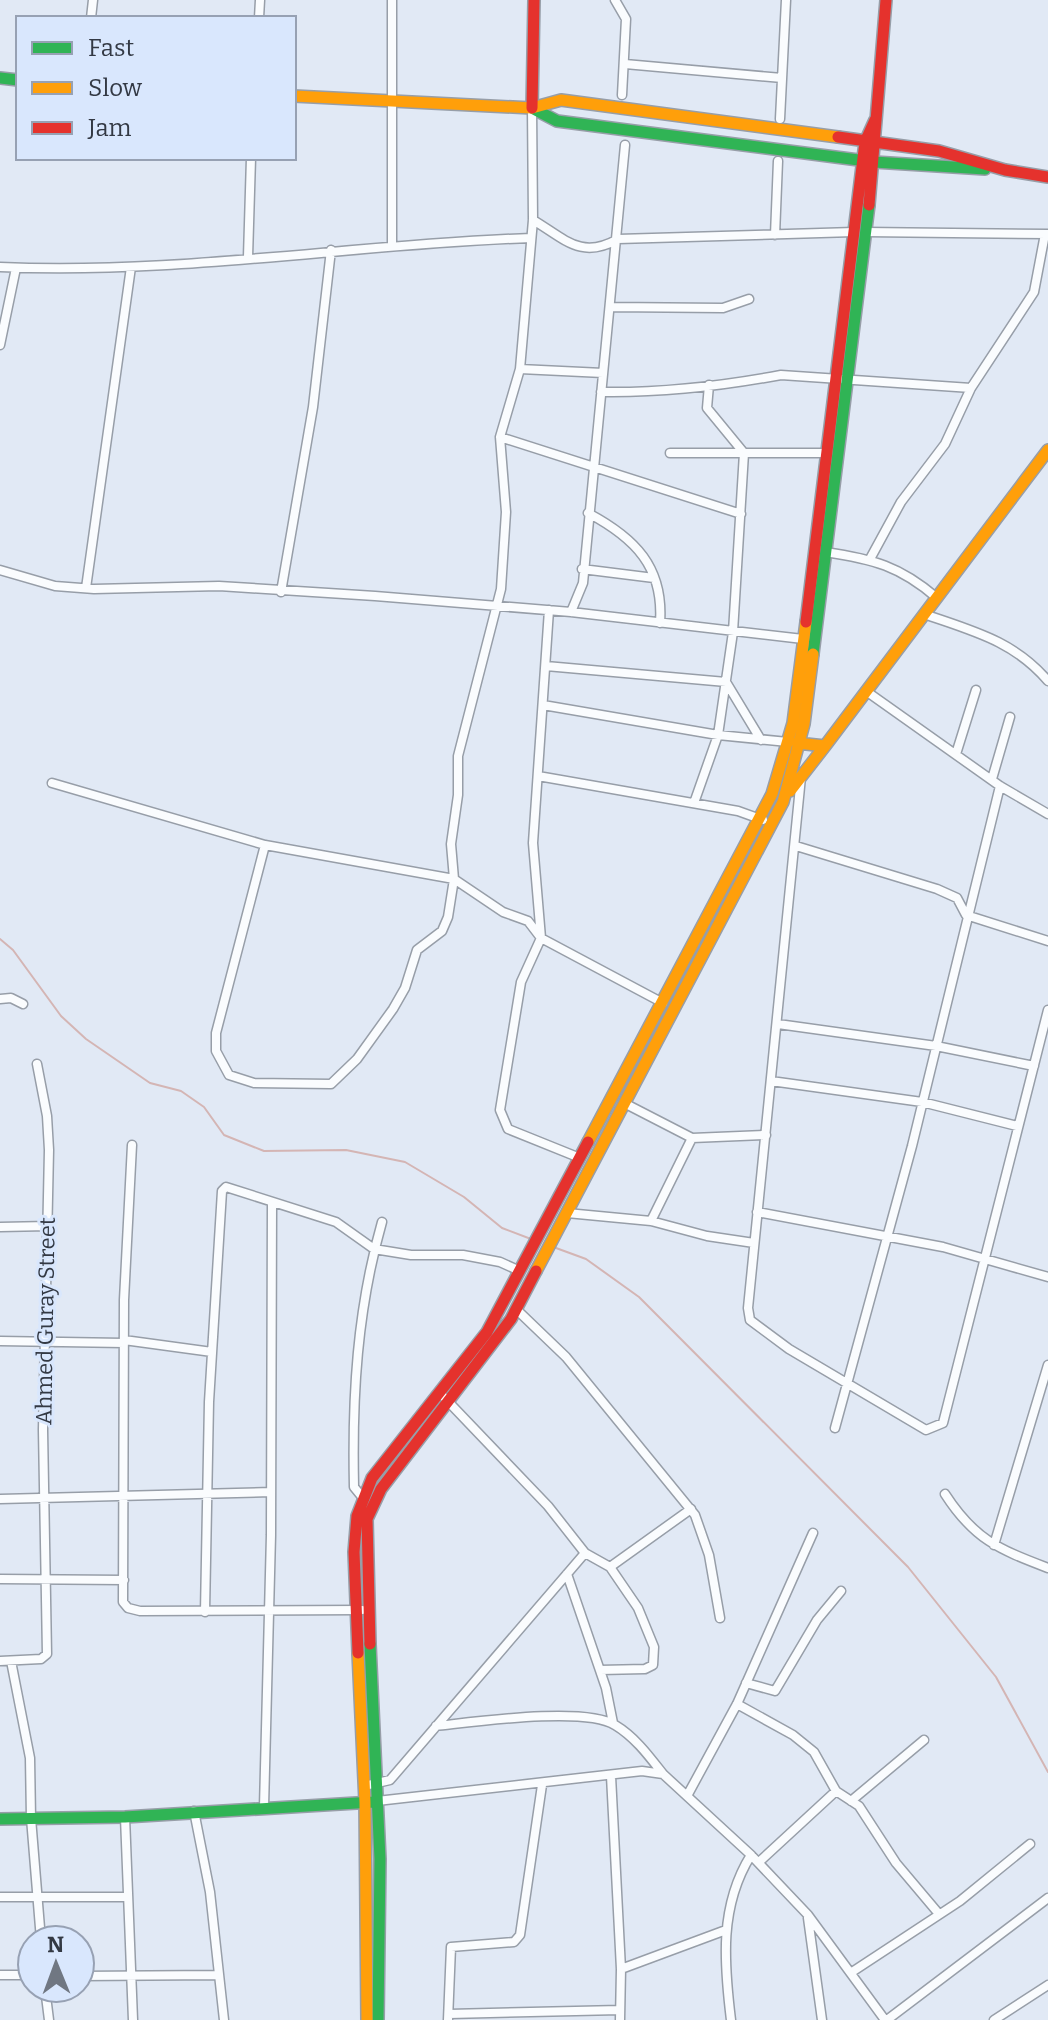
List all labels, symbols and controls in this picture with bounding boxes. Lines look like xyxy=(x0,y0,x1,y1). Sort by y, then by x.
legend xyxy=(16,16,296,160)
text: Fast xyxy=(88,34,134,62)
text: Slow xyxy=(88,74,143,102)
text: Jam xyxy=(87,114,132,142)
street label: Ahmed Guray Street xyxy=(30,1217,61,1425)
north arrow xyxy=(16,1924,96,2004)
text: N xyxy=(47,1931,64,1958)

